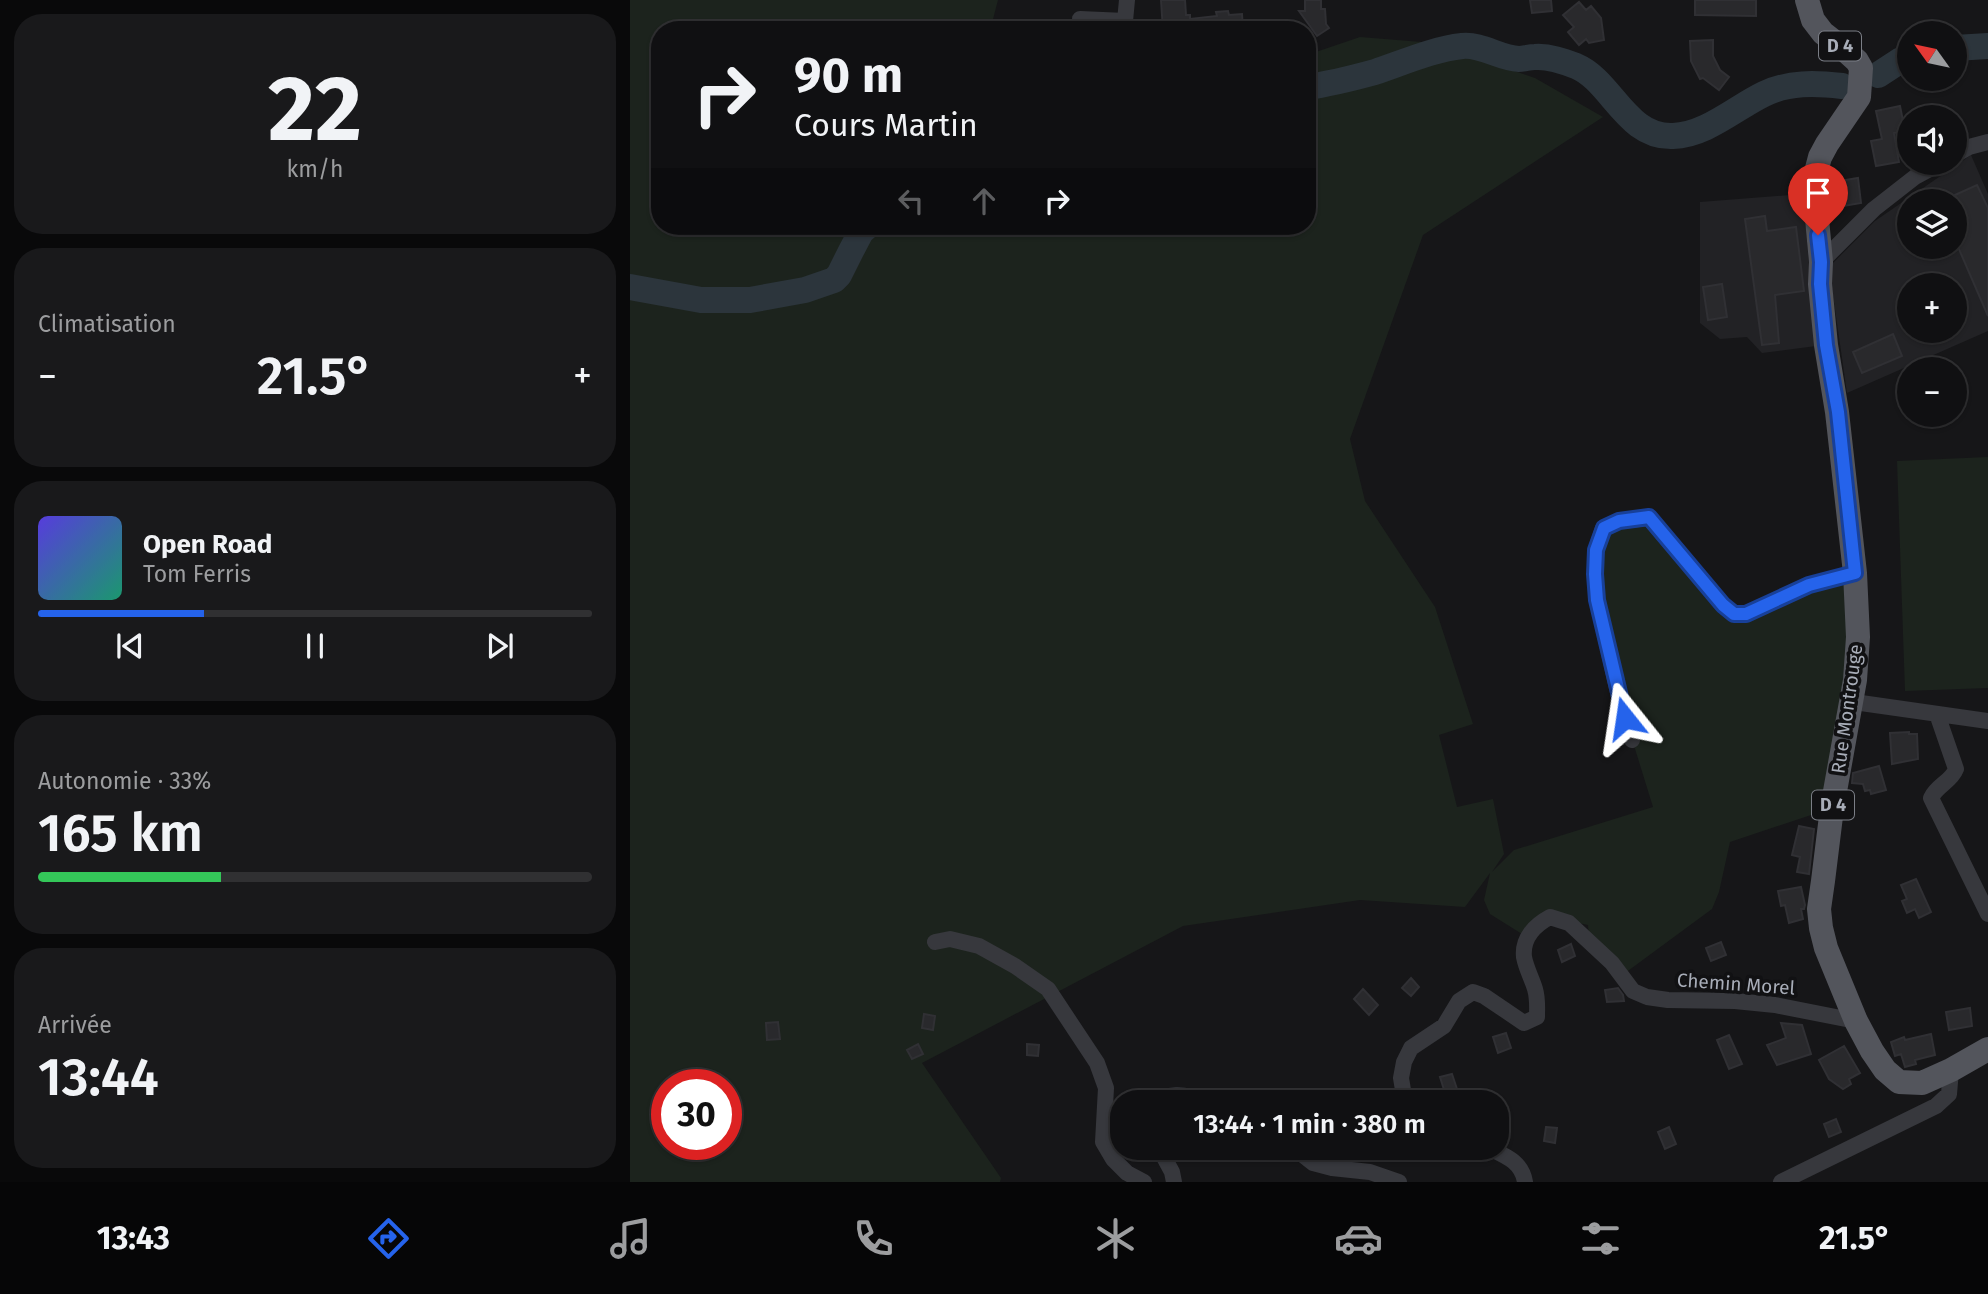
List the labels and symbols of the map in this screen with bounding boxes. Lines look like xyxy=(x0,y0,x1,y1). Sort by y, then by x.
north arrow xyxy=(1897,21,1967,91)
road number: D 4 xyxy=(1819,32,1861,60)
pin xyxy=(1788,163,1848,235)
street label: Rue Montrouge xyxy=(1827,643,1867,775)
position arrow xyxy=(1588,681,1662,755)
road number: D 4 xyxy=(1812,790,1854,820)
street label: Chemin Morel xyxy=(1676,968,1796,1000)
speed limit sign: 30 xyxy=(651,1069,742,1160)

